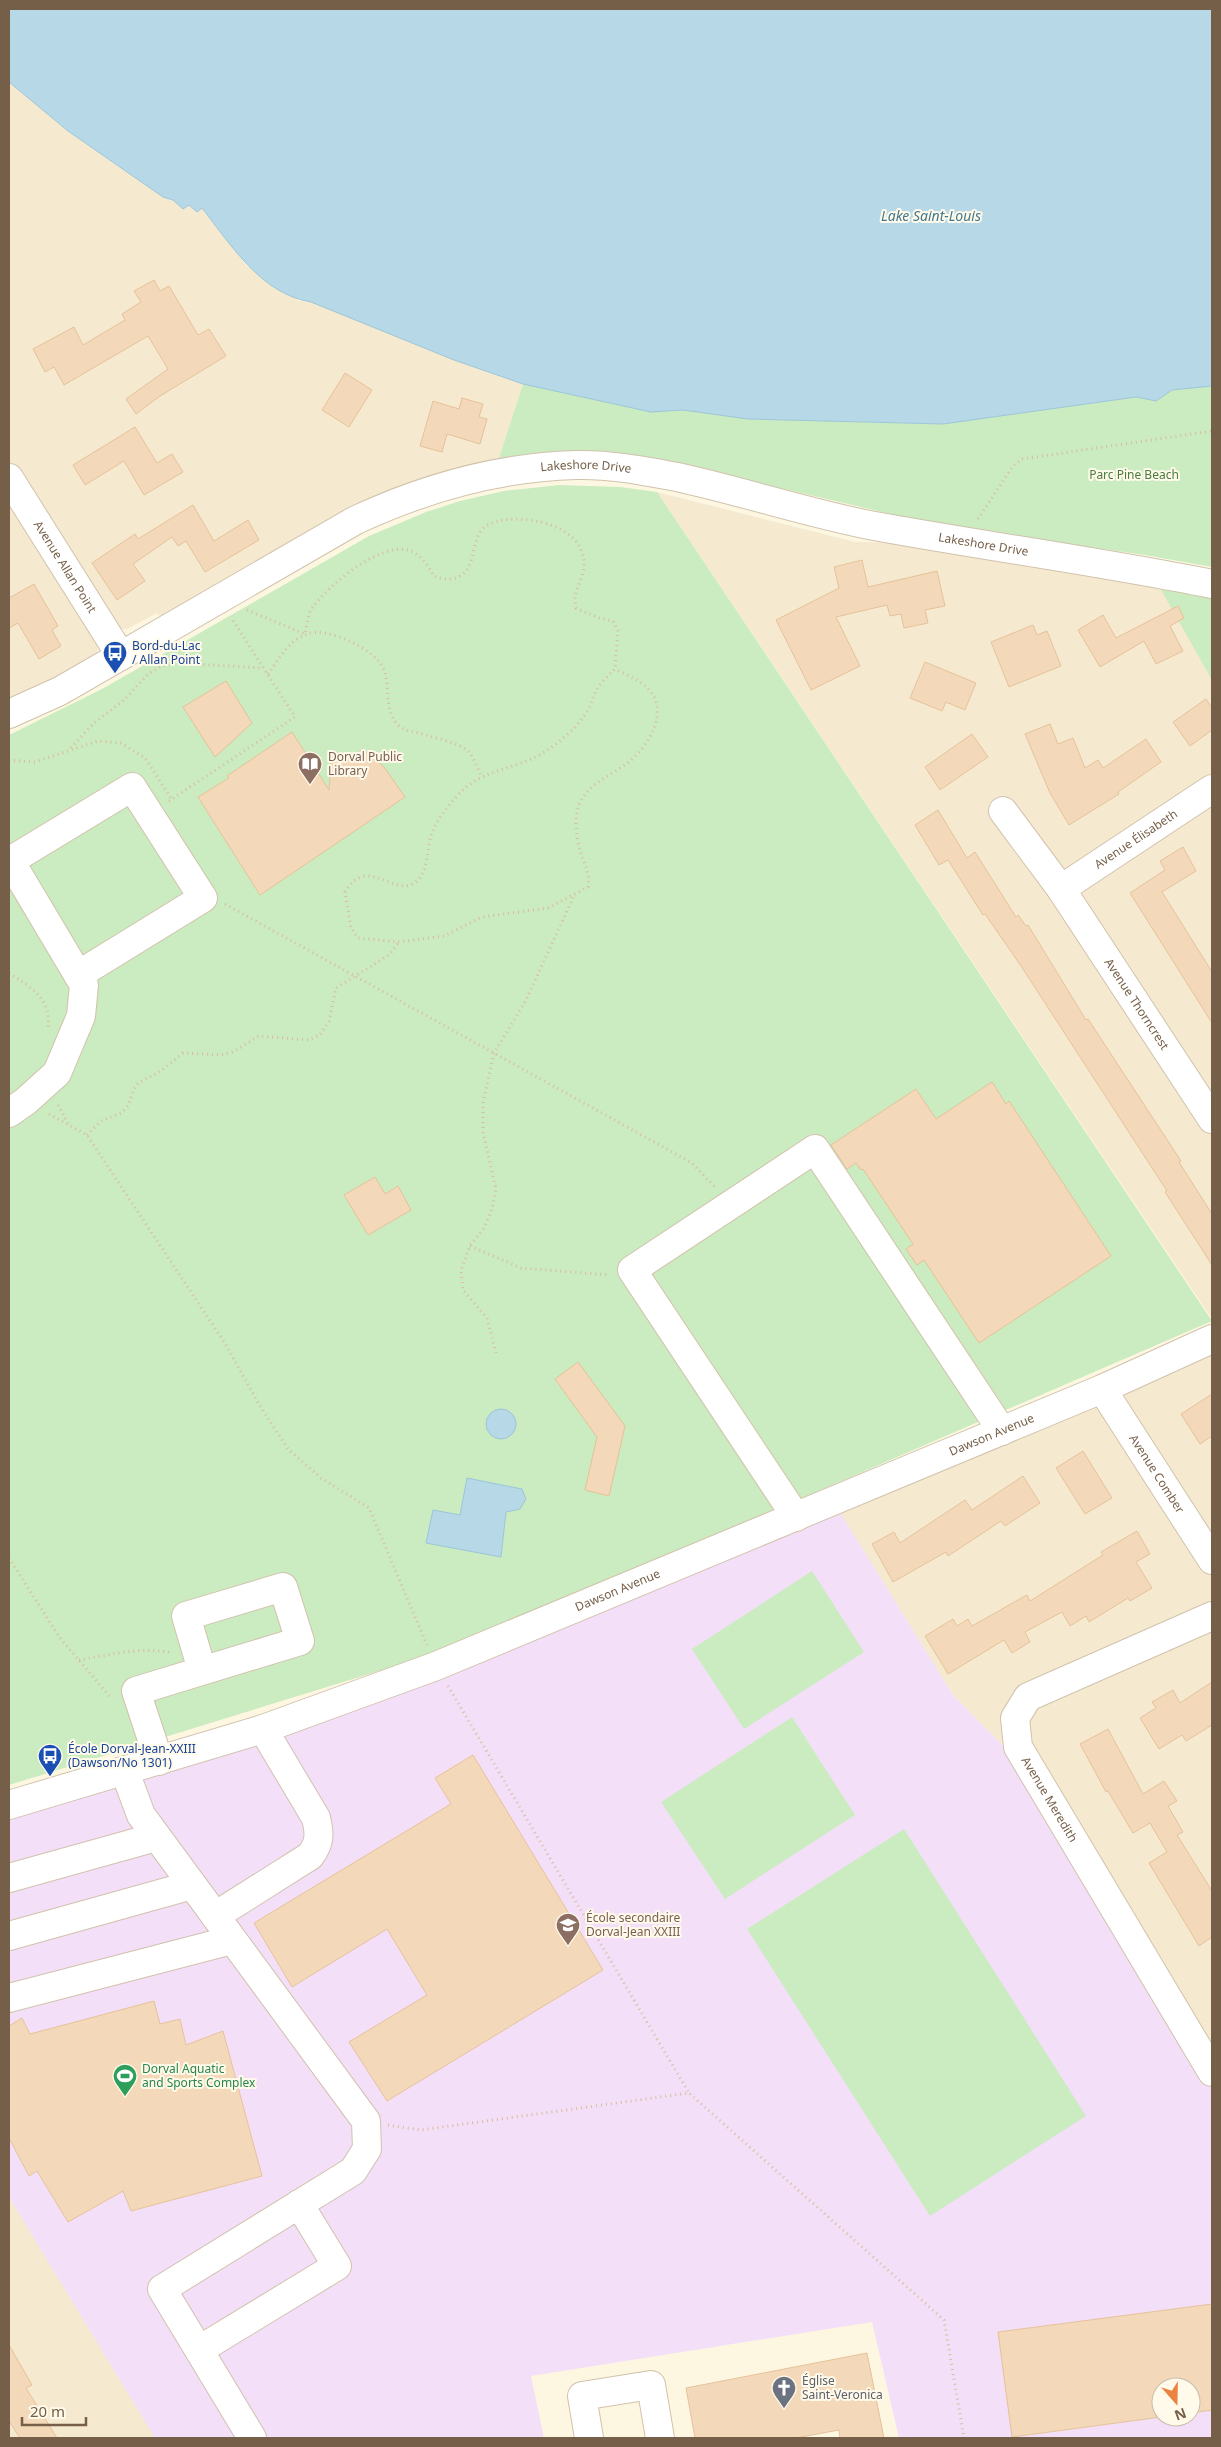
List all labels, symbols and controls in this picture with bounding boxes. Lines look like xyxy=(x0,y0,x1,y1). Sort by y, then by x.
water label: Lake Saint-Louis xyxy=(881,206,981,225)
street label: Lakeshore Drive xyxy=(540,456,633,477)
park label: Parc Pine Beach xyxy=(1089,466,1179,483)
street label: Avenue Allan Point xyxy=(30,517,101,616)
street label: Lakeshore Drive xyxy=(937,528,1030,560)
place label: Bord-du-Lac / Allan Point xyxy=(132,637,201,668)
bus stop icon: Bord-du-Lac / Allan Point xyxy=(102,640,128,674)
place label: Dorval Public Library xyxy=(328,748,402,779)
library icon: Dorval Public Library xyxy=(297,751,323,785)
street label: Avenue Élisabeth xyxy=(1091,805,1181,873)
street label: Avenue Thorncrest xyxy=(1101,955,1174,1054)
street label: Dawson Avenue xyxy=(946,1409,1037,1460)
street label: Avenue Comber xyxy=(1125,1431,1189,1516)
street label: Dawson Avenue xyxy=(572,1565,663,1615)
place label: École Dorval-Jean-XXIII (Dawson/No 1301) xyxy=(68,1740,196,1771)
bus stop icon: École Dorval-Jean-XXIII (Dawson/No 1301) xyxy=(37,1743,63,1777)
street label: Avenue Meredith xyxy=(1018,1753,1082,1845)
place label: École secondaire Dorval-Jean XXIII xyxy=(586,1909,681,1940)
school or university icon: École secondaire Dorval-Jean XXIII xyxy=(555,1912,581,1946)
place label: Dorval Aquatic and Sports Complex xyxy=(142,2060,256,2091)
sports icon: Dorval Aquatic and Sports Complex xyxy=(112,2063,138,2097)
place label: Église Saint-Veronica xyxy=(802,2372,883,2403)
church icon: Église Saint-Veronica xyxy=(771,2375,797,2409)
north arrow xyxy=(1151,2377,1201,2427)
scale bar xyxy=(22,2394,86,2426)
text: 20 m xyxy=(30,2401,65,2421)
text: N xyxy=(1172,2404,1189,2426)

